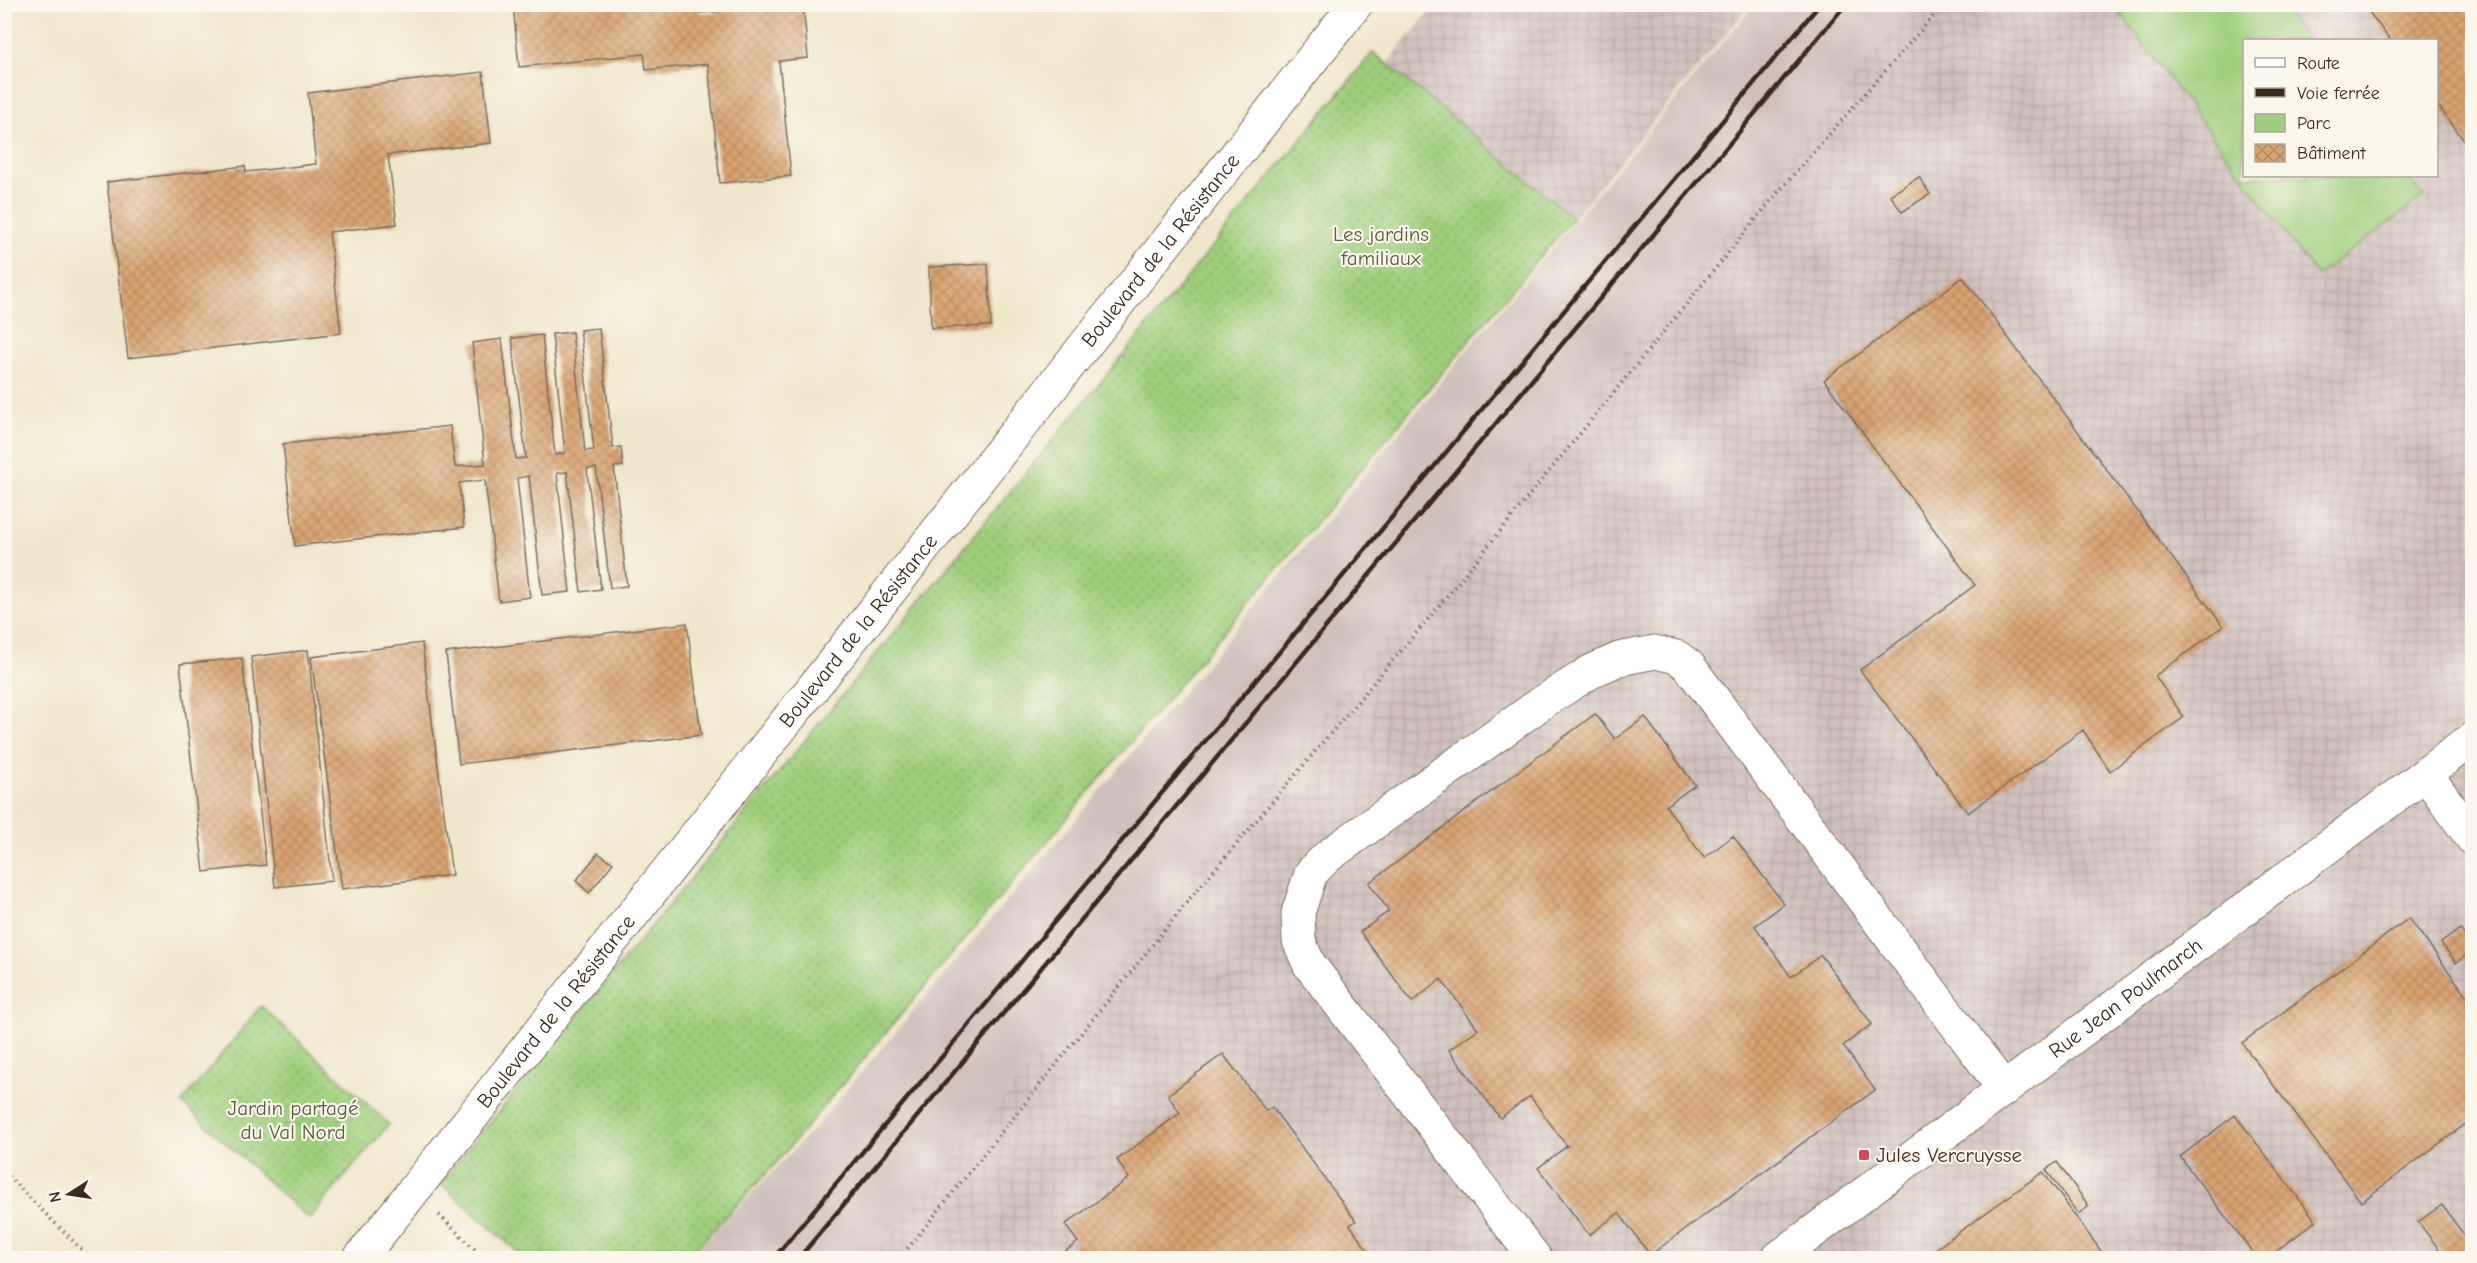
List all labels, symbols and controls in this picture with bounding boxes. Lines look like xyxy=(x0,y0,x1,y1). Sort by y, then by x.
legend xyxy=(2243,39,2438,177)
text: Route xyxy=(2297,53,2340,74)
text: Voie ferrée xyxy=(2297,83,2380,104)
text: Parc xyxy=(2297,113,2331,134)
text: Bâtiment xyxy=(2297,143,2367,164)
street label: Boulevard de la Résistance xyxy=(1076,149,1244,352)
park label: Les jardins familiaux xyxy=(1333,222,1429,270)
street label: Boulevard de la Résistance xyxy=(774,529,942,732)
street label: Boulevard de la Résistance xyxy=(472,910,640,1113)
street label: Rue Jean Poulmarch xyxy=(2044,933,2207,1063)
park label: Jardin partagé du Val Nord xyxy=(228,1096,358,1144)
place label: Jules Vercruysse xyxy=(1876,1143,2022,1167)
marker: Jules Vercruysse xyxy=(1857,1148,1871,1162)
north arrow xyxy=(39,1164,99,1224)
text: N xyxy=(45,1190,65,1204)

